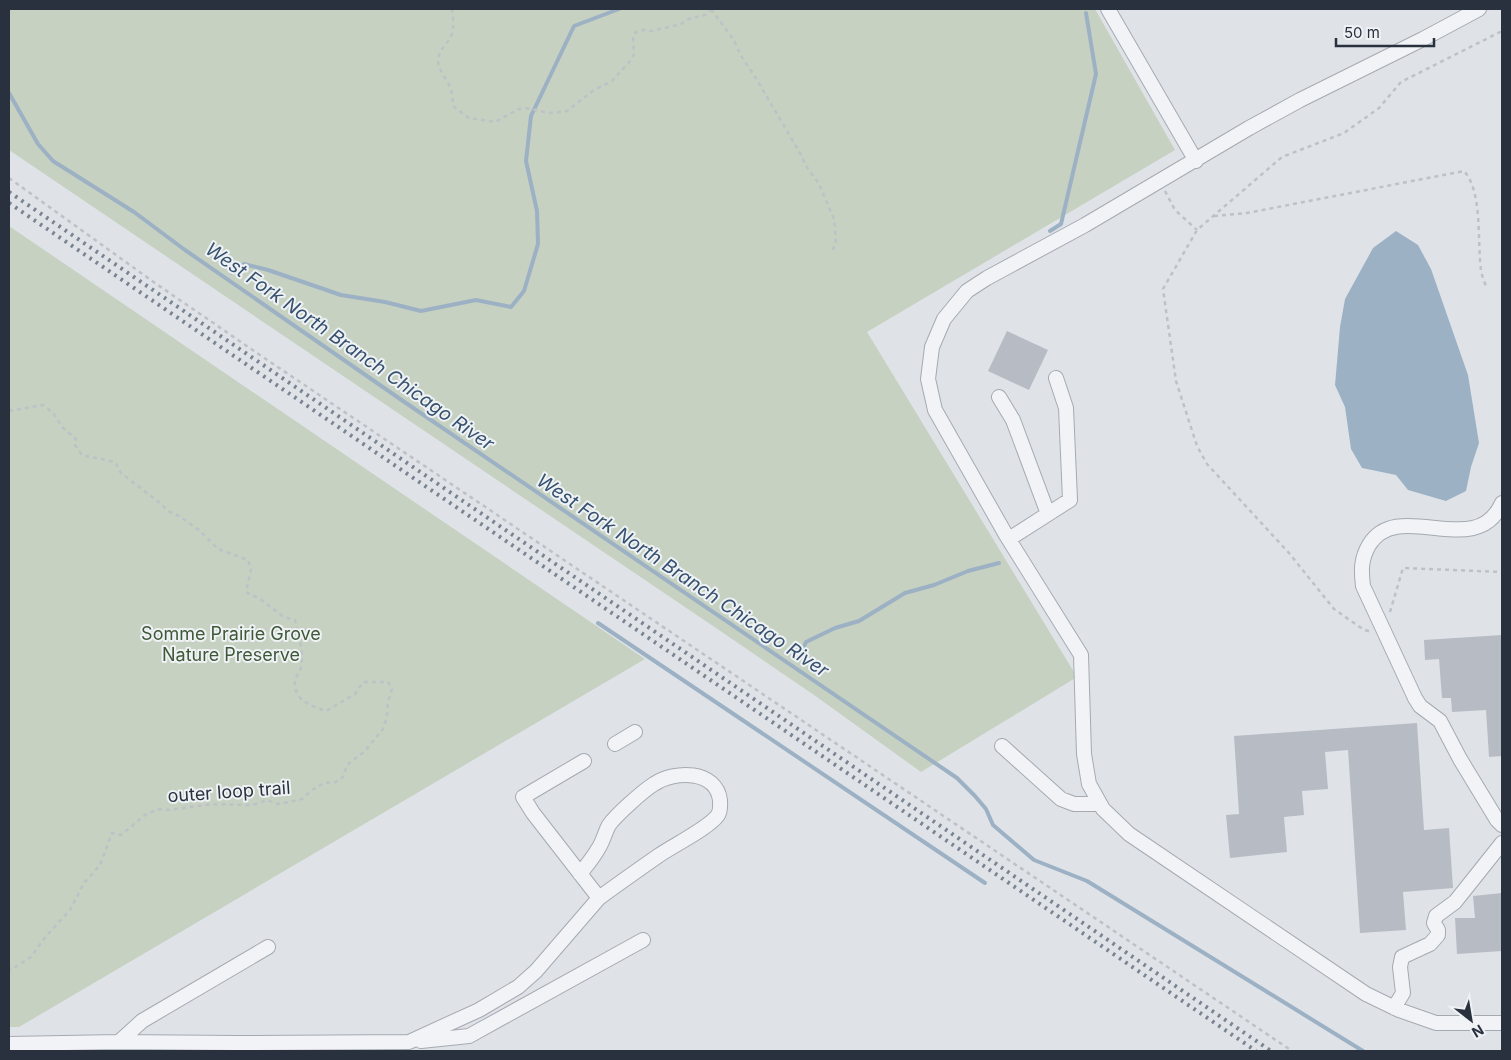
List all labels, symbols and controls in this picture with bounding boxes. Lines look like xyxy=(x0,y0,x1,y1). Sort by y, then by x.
scale bar xyxy=(1336,15,1434,47)
text: 50 m xyxy=(1344,23,1380,42)
water label: West Fork North Branch Chicago River xyxy=(201,238,499,456)
water label: West Fork North Branch Chicago River xyxy=(532,469,834,682)
park label: Somme Prairie Grove Nature Preserve xyxy=(141,623,321,665)
street label: outer loop trail xyxy=(167,777,291,806)
north arrow xyxy=(1446,995,1496,1045)
text: N xyxy=(1469,1022,1487,1042)

